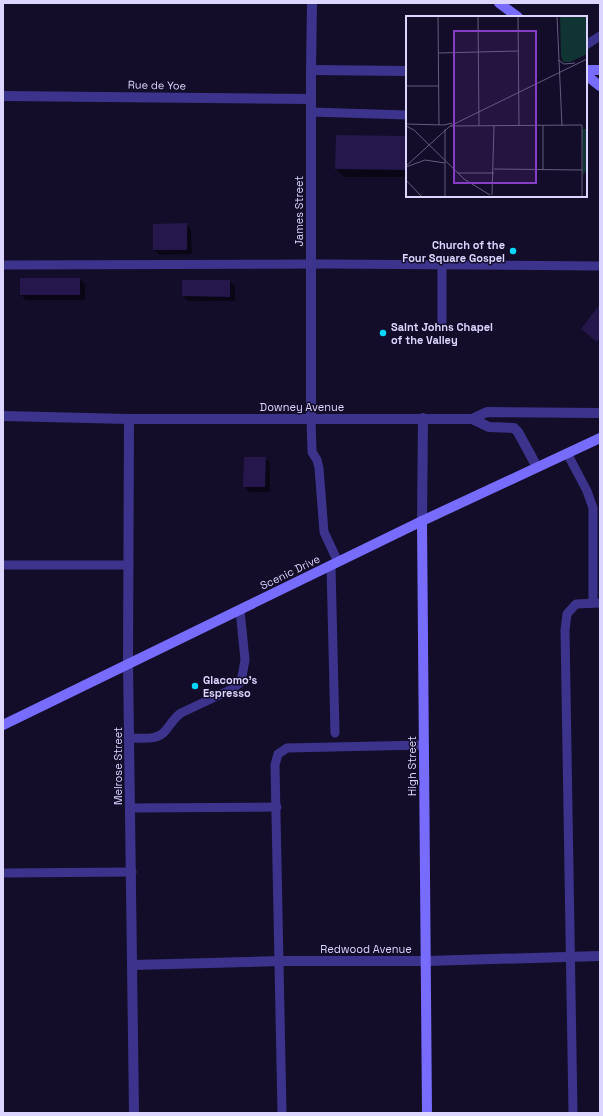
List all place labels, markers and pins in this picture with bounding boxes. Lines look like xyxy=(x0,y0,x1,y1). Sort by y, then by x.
place label: Church of the Four Square Gospel xyxy=(402,238,505,265)
marker: Church of the Four Square Gospel xyxy=(508,246,518,256)
place label: Saint Johns Chapel of the Valley xyxy=(391,320,493,347)
marker: Saint Johns Chapel of the Valley xyxy=(378,328,388,338)
place label: Giacomo's Espresso xyxy=(203,673,258,700)
marker: Giacomo's Espresso xyxy=(190,681,200,691)

